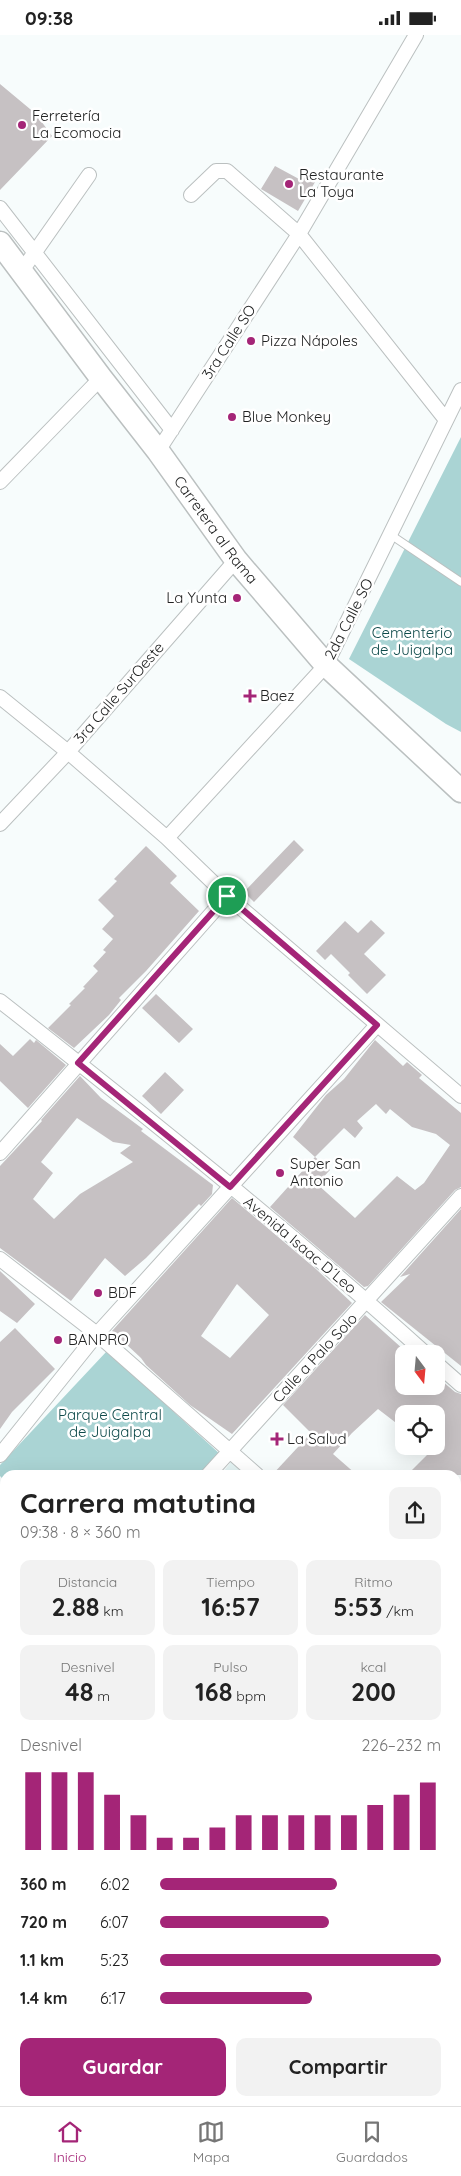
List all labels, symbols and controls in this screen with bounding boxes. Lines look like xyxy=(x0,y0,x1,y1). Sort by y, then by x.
text: 09:38 xyxy=(25,6,73,30)
place label: Ferretería La Ecomocia xyxy=(32,106,121,142)
marker: Ferretería La Ecomocia xyxy=(16,119,28,131)
place label: Restaurante La Toya xyxy=(299,165,384,201)
marker: Restaurante La Toya xyxy=(283,178,295,190)
street label: 3ra Calle SO xyxy=(198,301,260,382)
place label: Pizza Nápoles xyxy=(261,331,358,350)
marker: Pizza Nápoles xyxy=(245,335,257,347)
place label: Blue Monkey xyxy=(242,407,331,426)
marker: Blue Monkey xyxy=(226,411,238,423)
street label: Carretera al Rama xyxy=(170,472,262,588)
street label: 2da Calle SO xyxy=(320,575,377,663)
place label: La Yunta xyxy=(166,588,227,607)
marker: La Yunta xyxy=(231,592,243,604)
park label: Cementerio de Juigalpa xyxy=(371,623,453,659)
street label: 3ra Calle SurOeste xyxy=(69,638,168,747)
place label: Baez xyxy=(260,686,295,705)
marker: Baez xyxy=(244,690,256,702)
pin xyxy=(206,875,248,917)
icon: arrive xyxy=(213,882,241,910)
place label: Super San Antonio xyxy=(290,1154,361,1190)
marker: Super San Antonio xyxy=(274,1167,286,1179)
street label: Avenida Isaac D´Leo xyxy=(240,1192,361,1297)
place label: BDF xyxy=(108,1283,137,1302)
marker: BDF xyxy=(92,1287,104,1299)
street label: Calle a Palo Solo xyxy=(268,1309,361,1406)
place label: BANPRO xyxy=(68,1330,129,1349)
marker: BANPRO xyxy=(52,1334,64,1346)
north arrow xyxy=(395,1345,445,1395)
map controls xyxy=(395,1345,445,1455)
park label: Parque Central de Juigalpa xyxy=(58,1405,162,1441)
button: locate xyxy=(395,1405,445,1455)
place label: La Salud xyxy=(287,1429,347,1448)
marker: La Salud xyxy=(271,1433,283,1445)
text: Carrera matutina xyxy=(20,1485,256,1520)
button: share xyxy=(389,1487,441,1539)
text: 09:38 · 8 × 360 m xyxy=(20,1522,141,1542)
text: Distancia xyxy=(58,1573,117,1591)
text: Tiempo xyxy=(206,1573,255,1591)
text: Ritmo xyxy=(354,1573,393,1591)
text: 2.88 xyxy=(52,1591,99,1622)
text: 16:57 xyxy=(201,1591,260,1622)
text: 5:53 xyxy=(333,1591,382,1622)
text: km xyxy=(99,1602,123,1620)
text: /km xyxy=(382,1602,414,1620)
text: Desnivel xyxy=(60,1658,115,1676)
text: Pulso xyxy=(213,1658,248,1676)
text: kcal xyxy=(360,1658,387,1676)
text: 48 xyxy=(65,1676,93,1707)
text: 168 xyxy=(195,1676,232,1707)
text: 200 xyxy=(351,1676,396,1707)
text: m xyxy=(93,1687,110,1705)
text: bpm xyxy=(232,1687,266,1705)
text: Desnivel xyxy=(20,1735,82,1755)
text: 226–232 m xyxy=(361,1735,441,1755)
text: 360 m xyxy=(20,1874,67,1894)
text: 6:02 xyxy=(100,1874,130,1894)
text: 720 m xyxy=(20,1912,67,1932)
text: 6:07 xyxy=(100,1912,128,1932)
text: 1.1 km xyxy=(20,1950,64,1970)
text: 5:23 xyxy=(100,1950,129,1970)
text: 1.4 km xyxy=(20,1988,67,2008)
text: 6:17 xyxy=(100,1988,126,2008)
button: Guardar xyxy=(20,2038,226,2096)
button: Compartir xyxy=(236,2038,441,2096)
tab: Inicio xyxy=(53,2118,86,2166)
tab: Mapa xyxy=(193,2118,230,2166)
tab: Guardados xyxy=(336,2118,408,2166)

